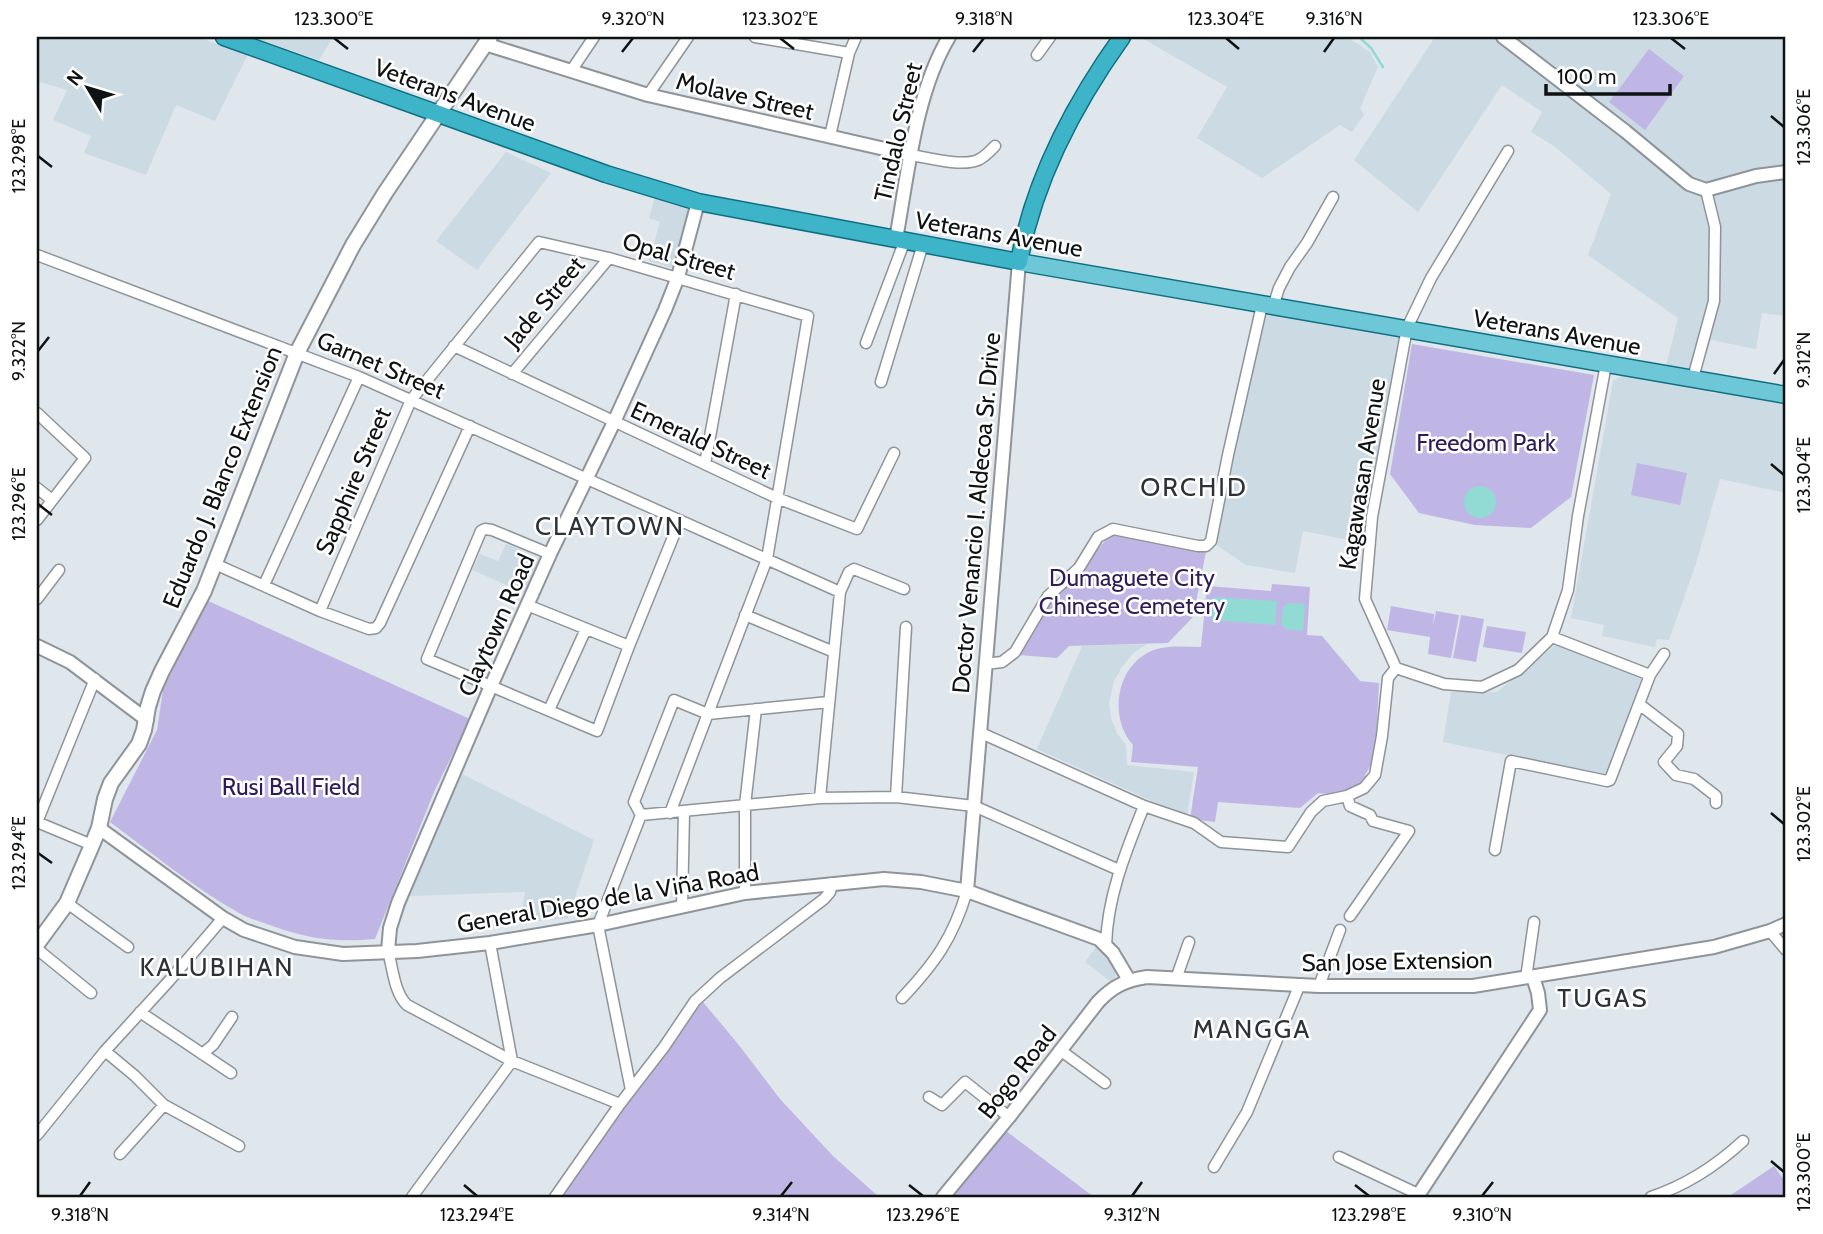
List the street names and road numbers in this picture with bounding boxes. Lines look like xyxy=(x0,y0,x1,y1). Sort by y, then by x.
street label: Veterans Avenue xyxy=(370,52,540,138)
street label: Tindalo Street xyxy=(868,60,928,204)
street label: Molave Street xyxy=(673,66,817,126)
street label: Veterans Avenue xyxy=(913,205,1085,263)
street label: Opal Street xyxy=(619,226,739,286)
street label: Jade Street xyxy=(497,251,590,354)
street label: Veterans Avenue xyxy=(1471,303,1643,361)
street label: Garnet Street xyxy=(313,325,449,405)
street label: Doctor Venancio I. Aldecoa Sr. Drive xyxy=(946,331,1006,695)
street label: Eduardo J. Blanco Extension xyxy=(156,342,288,612)
street label: Kagawasan Avenue xyxy=(1333,376,1391,572)
street label: Emerald Street xyxy=(626,395,776,485)
street label: Sapphire Street xyxy=(309,403,397,559)
street label: Claytown Road xyxy=(452,549,540,701)
street label: General Diego de la Viña Road xyxy=(455,857,761,939)
street label: San Jose Extension xyxy=(1301,945,1493,977)
street label: Bogo Road xyxy=(972,1020,1062,1124)

